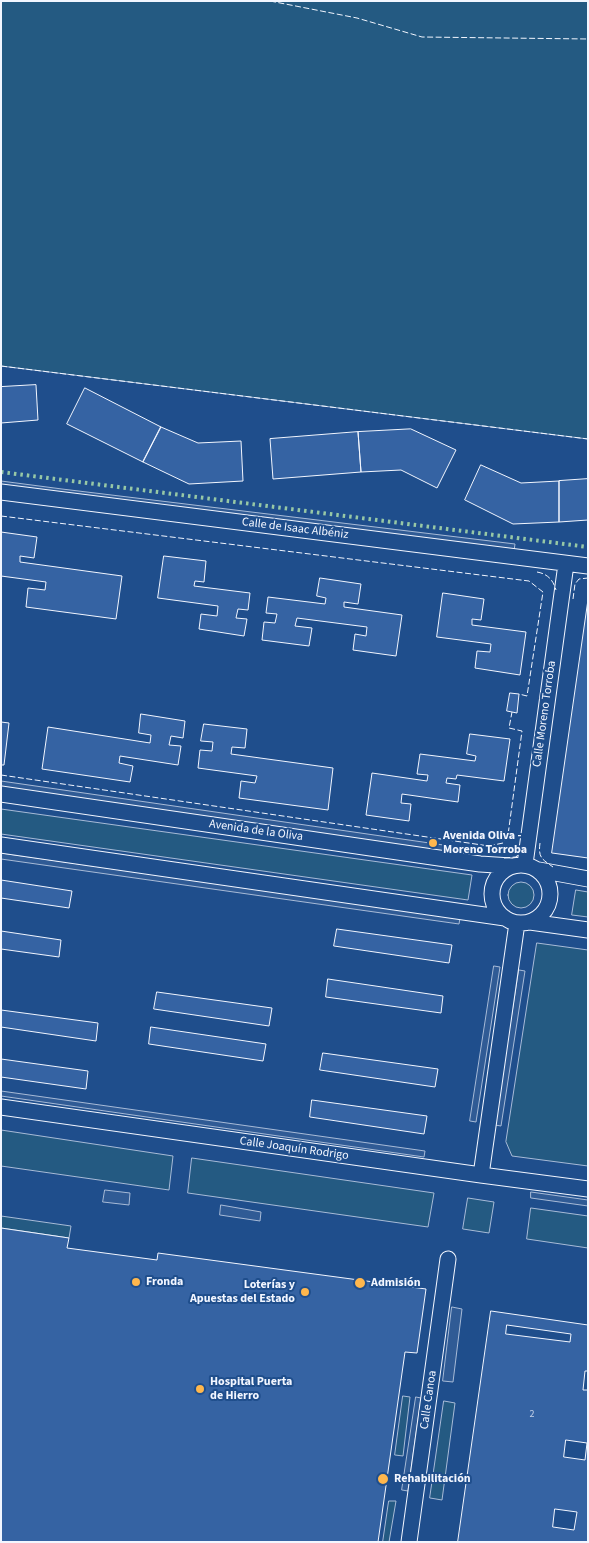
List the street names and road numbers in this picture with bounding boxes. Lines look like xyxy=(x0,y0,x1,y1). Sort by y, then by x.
street label: Calle de Isaac Albéniz xyxy=(241,515,349,543)
street label: Calle Moreno Torroba xyxy=(530,660,560,768)
street label: Avenida de la Oliva xyxy=(208,817,304,845)
street label: Calle Joaquín Rodrigo xyxy=(239,1134,349,1164)
street label: Calle Canoa xyxy=(418,1370,440,1430)

